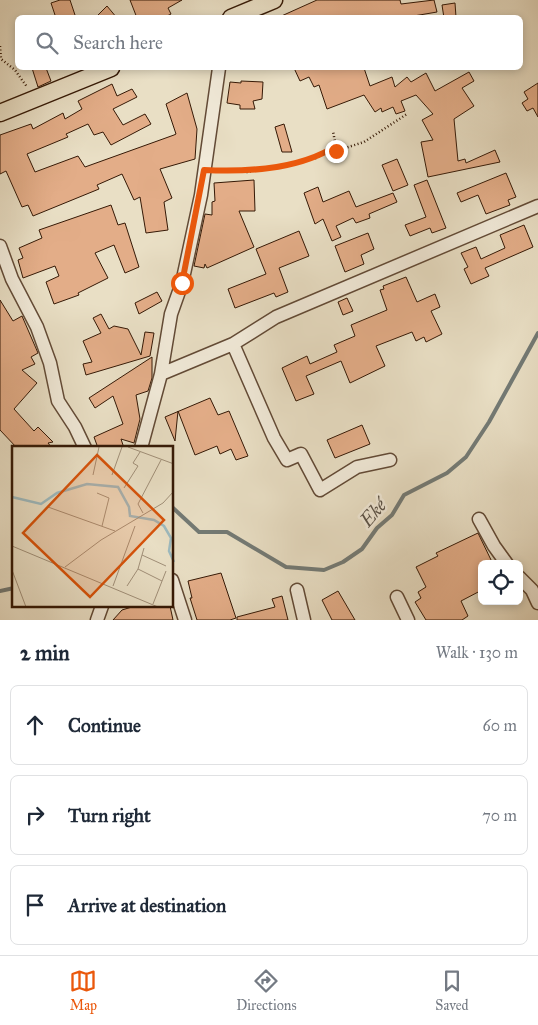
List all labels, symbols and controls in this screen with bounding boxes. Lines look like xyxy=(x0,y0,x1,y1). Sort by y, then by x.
search box xyxy=(15,15,523,70)
icon: search xyxy=(33,29,61,57)
text: Search here xyxy=(73,31,163,54)
route end xyxy=(325,140,348,163)
route start xyxy=(171,272,194,295)
inset map xyxy=(12,446,174,608)
water label: Eké xyxy=(354,492,393,532)
map controls xyxy=(478,560,523,605)
button: locate xyxy=(478,560,523,605)
text: 2 min xyxy=(20,640,70,666)
text: Walk · 130 m xyxy=(436,643,518,662)
icon: ahead xyxy=(21,711,49,739)
text: Continue xyxy=(68,714,141,737)
text: 60 m xyxy=(483,716,517,735)
icon: right xyxy=(21,801,49,829)
text: Turn right xyxy=(68,804,151,827)
text: 70 m xyxy=(482,806,517,825)
icon: arrive xyxy=(21,891,49,919)
text: Arrive at destination xyxy=(68,894,226,917)
tab: Map xyxy=(69,967,97,1014)
tab: Directions xyxy=(236,967,297,1014)
tab: Saved xyxy=(435,967,469,1014)

